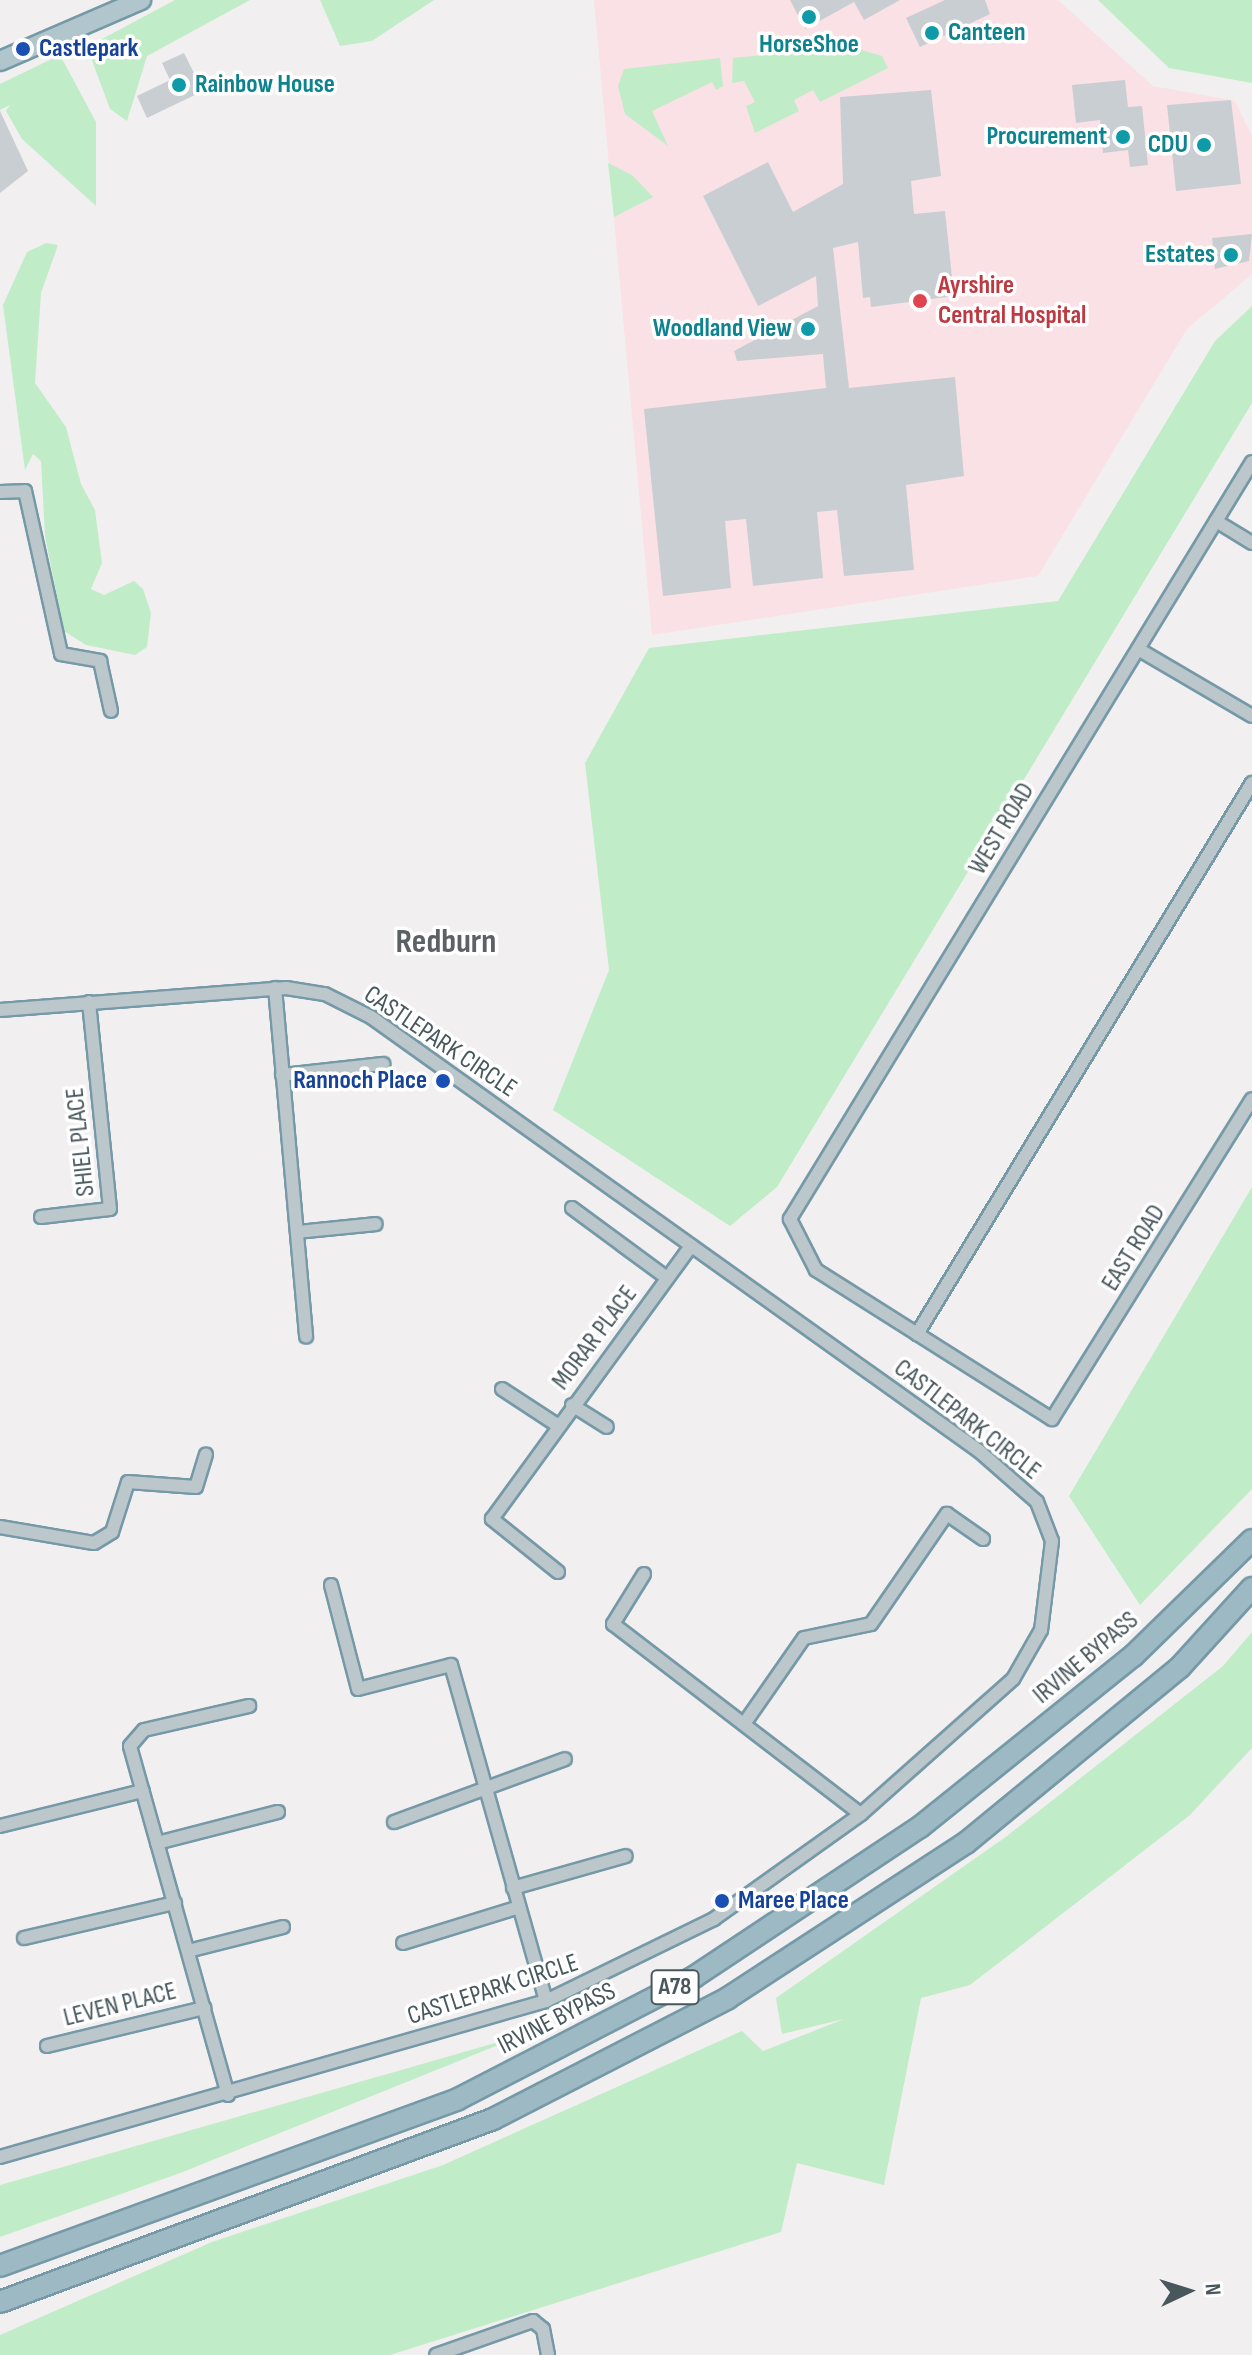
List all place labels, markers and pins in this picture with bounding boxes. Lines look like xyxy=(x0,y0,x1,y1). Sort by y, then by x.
marker: HorseShoe xyxy=(800,8,818,26)
place label: Canteen xyxy=(948,17,1026,49)
marker: Canteen xyxy=(923,24,941,42)
place label: HorseShoe xyxy=(759,29,859,61)
place label: Castlepark xyxy=(39,33,139,65)
marker: Castlepark xyxy=(14,40,32,58)
place label: Rainbow House xyxy=(195,69,335,101)
marker: Rainbow House xyxy=(170,76,188,94)
place label: Procurement xyxy=(986,121,1107,153)
marker: Procurement xyxy=(1114,128,1132,146)
place label: CDU xyxy=(1148,129,1188,161)
marker: CDU xyxy=(1195,136,1213,154)
place label: Estates xyxy=(1145,239,1215,271)
marker: Estates xyxy=(1222,246,1240,264)
place label: Ayrshire Central Hospital xyxy=(938,270,1086,332)
marker: Ayrshire Central Hospital xyxy=(909,290,931,312)
place label: Woodland View xyxy=(653,313,792,345)
marker: Woodland View xyxy=(799,320,817,338)
place label: Rannoch Place xyxy=(293,1065,427,1097)
marker: Rannoch Place xyxy=(434,1072,452,1090)
place label: Maree Place xyxy=(738,1885,849,1917)
marker: Maree Place xyxy=(713,1892,731,1910)

